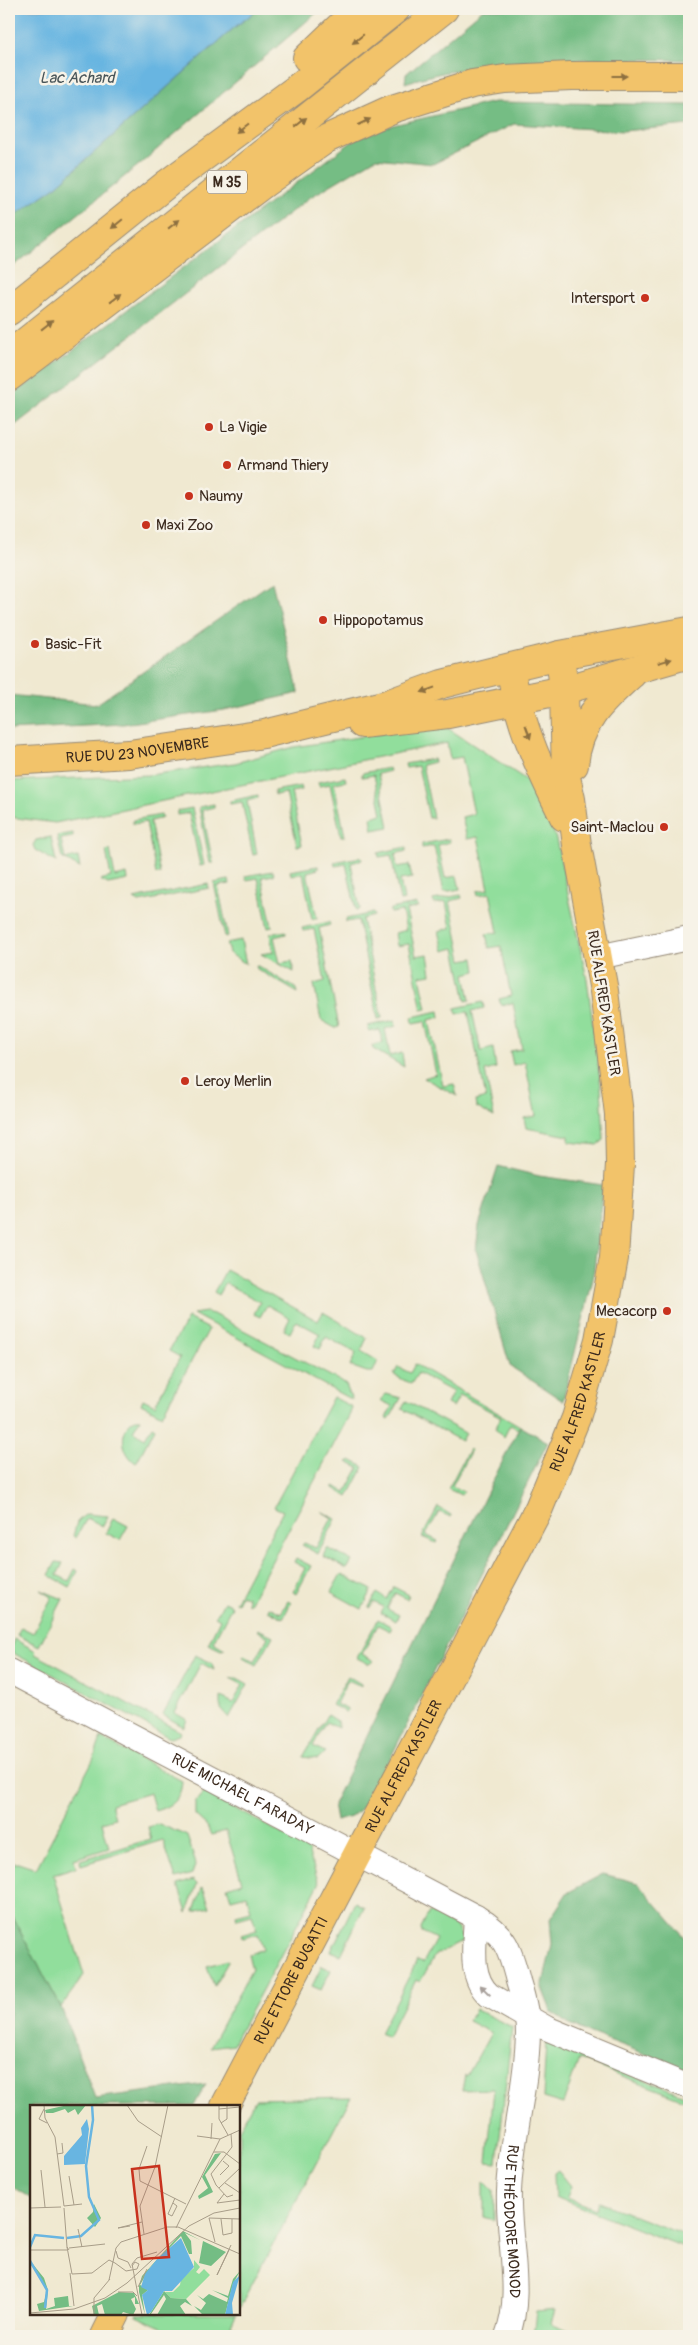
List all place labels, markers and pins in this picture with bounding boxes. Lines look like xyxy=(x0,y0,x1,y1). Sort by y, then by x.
place label: Intersport xyxy=(570,289,636,308)
marker: Intersport xyxy=(639,292,651,304)
place label: La Vigie xyxy=(219,418,268,437)
marker: La Vigie xyxy=(203,421,215,433)
place label: Armand Thiery xyxy=(237,456,329,475)
marker: Armand Thiery xyxy=(221,459,233,471)
place label: Naumy xyxy=(199,487,243,506)
marker: Naumy xyxy=(183,490,195,502)
place label: Maxi Zoo xyxy=(156,516,213,535)
marker: Maxi Zoo xyxy=(140,519,152,531)
place label: Hippopotamus xyxy=(333,611,424,630)
marker: Hippopotamus xyxy=(317,614,329,626)
place label: Basic-Fit xyxy=(45,635,103,654)
marker: Basic-Fit xyxy=(29,638,41,650)
place label: Saint-Maclou xyxy=(570,818,654,837)
marker: Saint-Maclou xyxy=(658,821,670,833)
place label: Leroy Merlin xyxy=(195,1072,272,1091)
marker: Leroy Merlin xyxy=(179,1075,191,1087)
place label: Mecacorp xyxy=(596,1302,657,1321)
marker: Mecacorp xyxy=(661,1305,673,1317)

